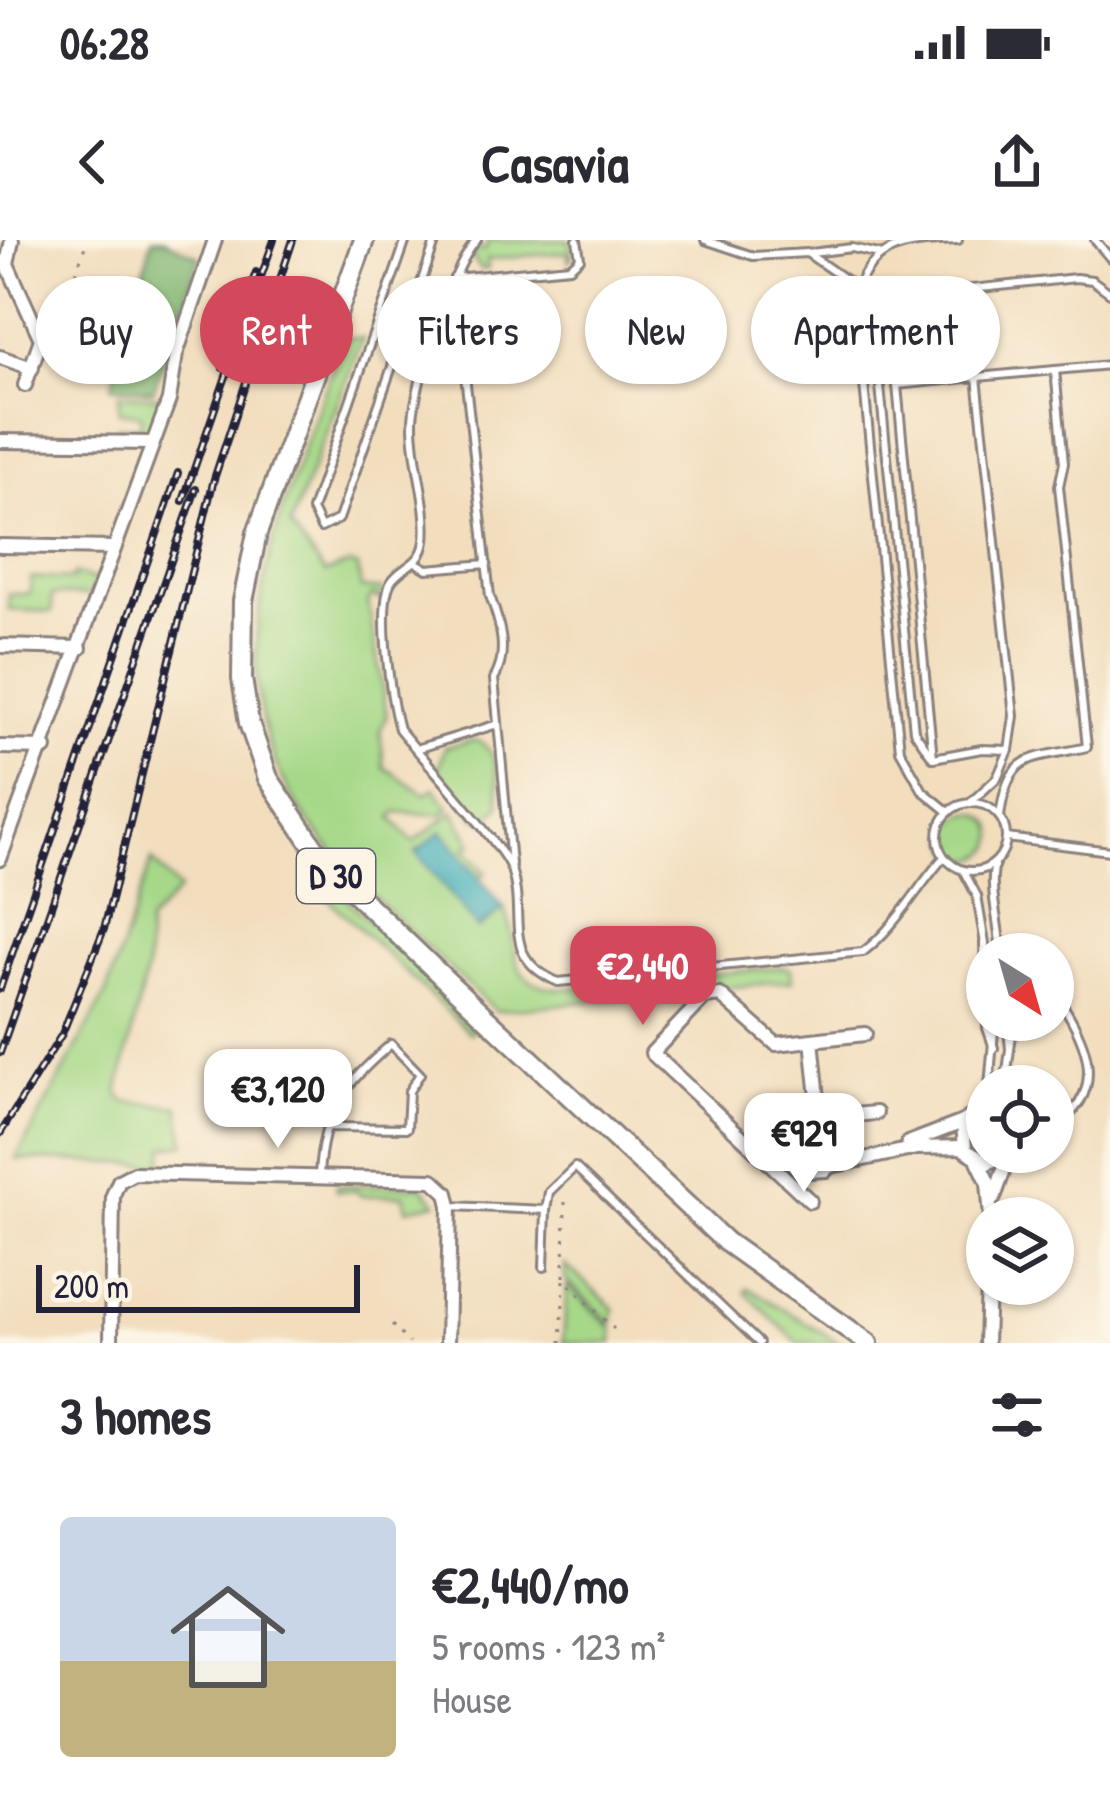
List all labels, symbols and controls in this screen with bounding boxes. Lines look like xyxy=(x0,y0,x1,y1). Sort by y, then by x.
text: 06:28 xyxy=(60,12,149,73)
text: Casavia xyxy=(481,126,629,199)
icon: back xyxy=(60,129,126,195)
icon: share xyxy=(984,129,1050,195)
chip: Buy xyxy=(36,276,176,384)
chip: Rent xyxy=(200,276,353,384)
chip: Filters xyxy=(377,276,561,384)
chip: New xyxy=(585,276,727,384)
chip: Apartment xyxy=(751,276,1000,384)
road number: D 30 xyxy=(297,849,375,903)
pin: €2,440 xyxy=(545,926,741,1028)
north arrow xyxy=(966,933,1074,1041)
map controls xyxy=(966,933,1074,1305)
text: €2,440 xyxy=(597,938,689,991)
pin: €3,120 xyxy=(180,1049,376,1151)
text: €3,120 xyxy=(231,1061,325,1114)
button: locate xyxy=(966,1065,1074,1173)
pin: €929 xyxy=(733,1093,875,1195)
text: €929 xyxy=(771,1105,837,1158)
button: layers xyxy=(966,1197,1074,1305)
scale bar xyxy=(36,1259,360,1312)
text: 200 m xyxy=(54,1264,129,1308)
text: 3 homes xyxy=(60,1381,211,1450)
icon: filters xyxy=(984,1382,1050,1448)
text: €2,440/mo xyxy=(432,1550,629,1619)
icon: home xyxy=(156,1565,300,1709)
text: 5 rooms · 123 m² xyxy=(432,1619,666,1672)
text: House xyxy=(432,1672,512,1725)

